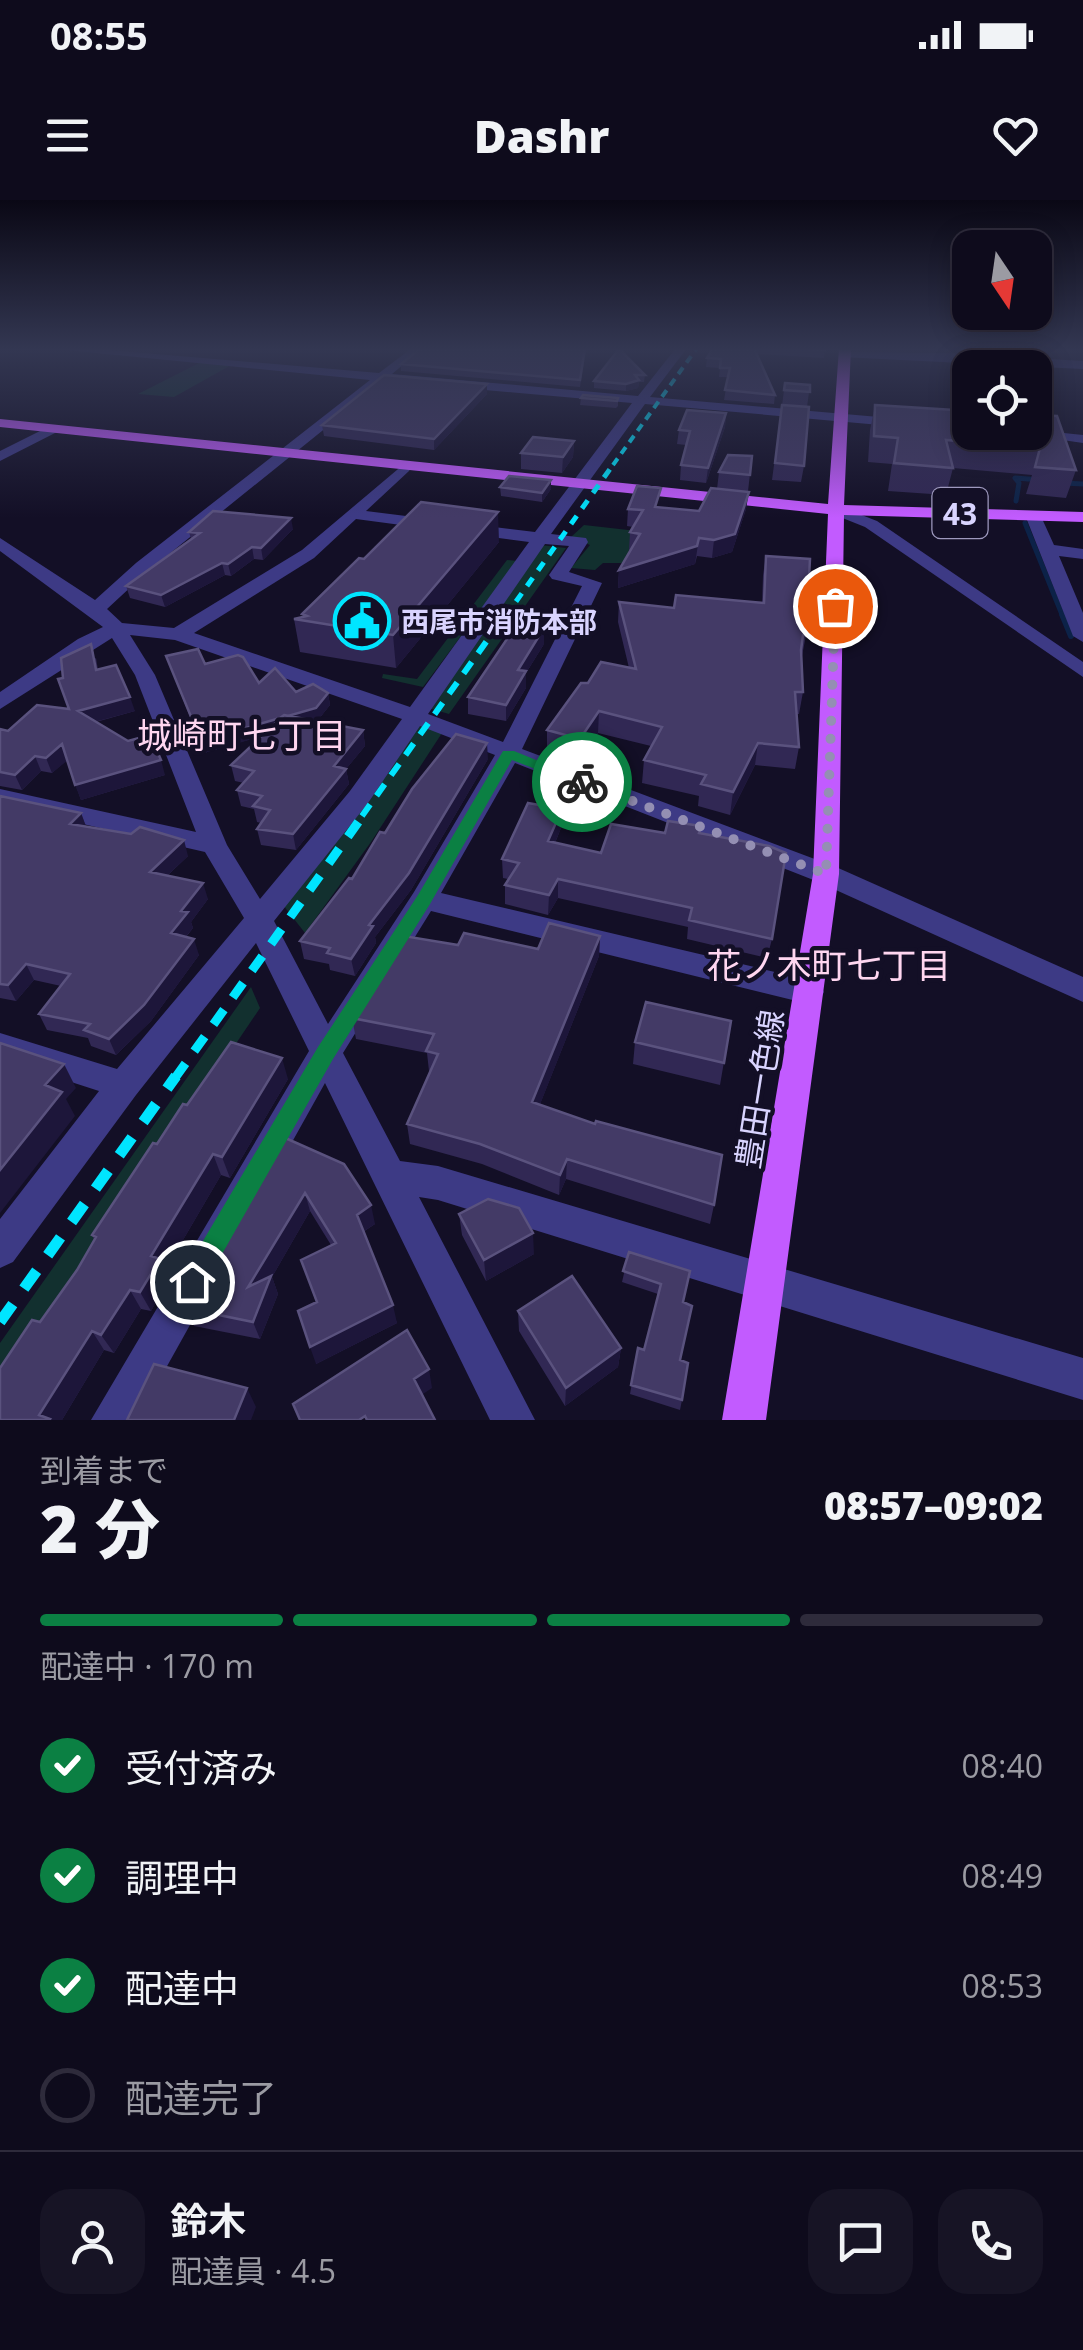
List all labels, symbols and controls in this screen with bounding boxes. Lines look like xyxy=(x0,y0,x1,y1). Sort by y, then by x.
text: 08:55 xyxy=(50,9,148,61)
text: Dashr xyxy=(474,105,609,166)
icon: menu xyxy=(40,108,95,163)
icon: heart xyxy=(988,108,1043,163)
north arrow xyxy=(952,230,1052,330)
map controls xyxy=(952,230,1052,450)
button: locate xyxy=(952,350,1052,450)
road number: 43 xyxy=(932,488,988,538)
pin xyxy=(793,564,878,649)
icon: bag xyxy=(808,579,863,634)
public building icon: 西尾市消防本部 xyxy=(332,591,392,651)
place label: 西尾市消防本部 xyxy=(401,602,597,640)
district label: 城崎町七丁目 xyxy=(137,711,347,758)
courier xyxy=(532,732,632,832)
icon: bike xyxy=(555,755,610,810)
district label: 花ノ木町七丁目 xyxy=(706,941,952,988)
street label: 豊田一色線 xyxy=(725,1007,793,1171)
pin xyxy=(150,1240,235,1325)
icon: home xyxy=(165,1255,220,1310)
text: 到着まで xyxy=(40,1448,168,1491)
text: 08:57–09:02 xyxy=(824,1479,1043,1531)
text: 2 分 xyxy=(40,1484,160,1572)
text: 配達中 · 170 m xyxy=(40,1644,254,1687)
icon: check xyxy=(40,1738,95,1793)
text: 受付済み xyxy=(125,1741,277,1793)
text: 08:40 xyxy=(961,1744,1043,1787)
icon: check xyxy=(40,1848,95,1903)
text: 調理中 xyxy=(125,1851,239,1903)
text: 08:49 xyxy=(961,1854,1043,1897)
icon: check xyxy=(40,1958,95,2013)
text: 配達中 xyxy=(125,1961,239,2013)
text: 08:53 xyxy=(961,1964,1043,2007)
text: 配達完了 xyxy=(125,2071,277,2123)
button: person xyxy=(40,2189,145,2294)
button: chat xyxy=(808,2189,913,2294)
button: phone xyxy=(938,2189,1043,2294)
text: 鈴木 xyxy=(170,2194,246,2246)
text: 配達員 · 4.5 xyxy=(170,2249,336,2292)

